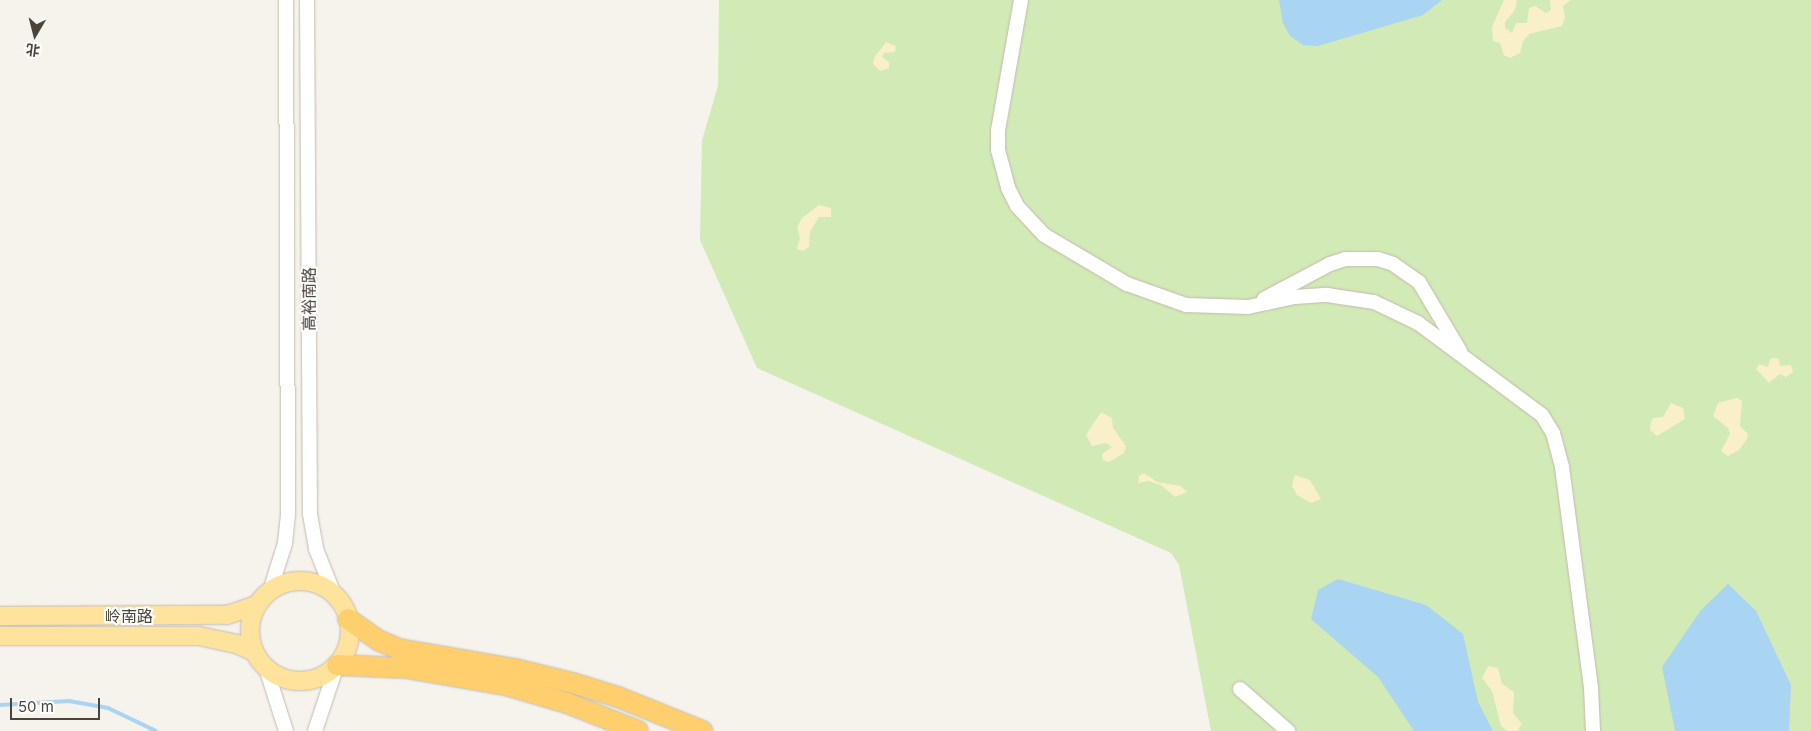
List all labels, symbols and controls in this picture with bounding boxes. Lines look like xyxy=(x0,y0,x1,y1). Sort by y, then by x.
north arrow xyxy=(10,10,60,60)
text: 北 xyxy=(25,41,41,60)
street label: 高裕南路 xyxy=(299,267,319,331)
street label: 岭南路 xyxy=(105,606,153,626)
scale bar xyxy=(12,688,102,720)
text: 50 m xyxy=(18,697,54,716)

